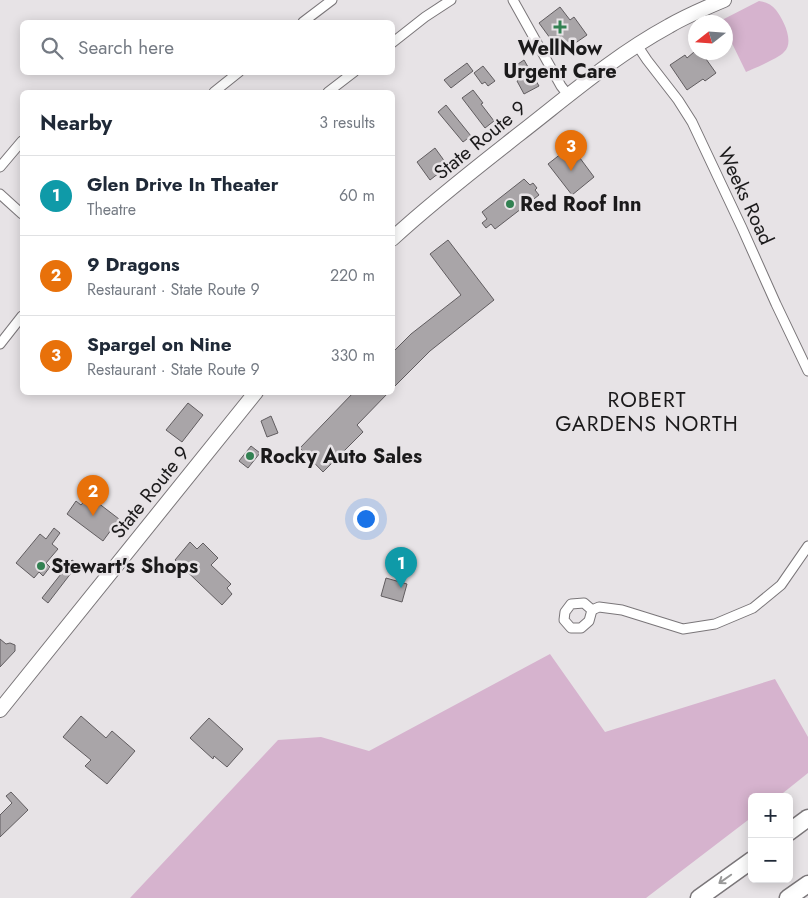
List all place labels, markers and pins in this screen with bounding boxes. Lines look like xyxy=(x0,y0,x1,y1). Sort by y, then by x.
marker: WellNow Urgent Care xyxy=(553,20,567,34)
place label: WellNow Urgent Care xyxy=(503,34,617,86)
pin: 3 xyxy=(555,130,587,171)
place label: Red Roof Inn xyxy=(520,190,642,219)
marker: Red Roof Inn xyxy=(504,198,516,210)
place label: Rocky Auto Sales xyxy=(260,442,422,471)
marker: Rocky Auto Sales xyxy=(244,450,256,462)
pin: 2 xyxy=(77,475,109,516)
pin: 1 xyxy=(385,547,417,588)
place label: Stewart's Shops xyxy=(51,552,198,581)
marker: Stewart's Shops xyxy=(35,560,47,572)

